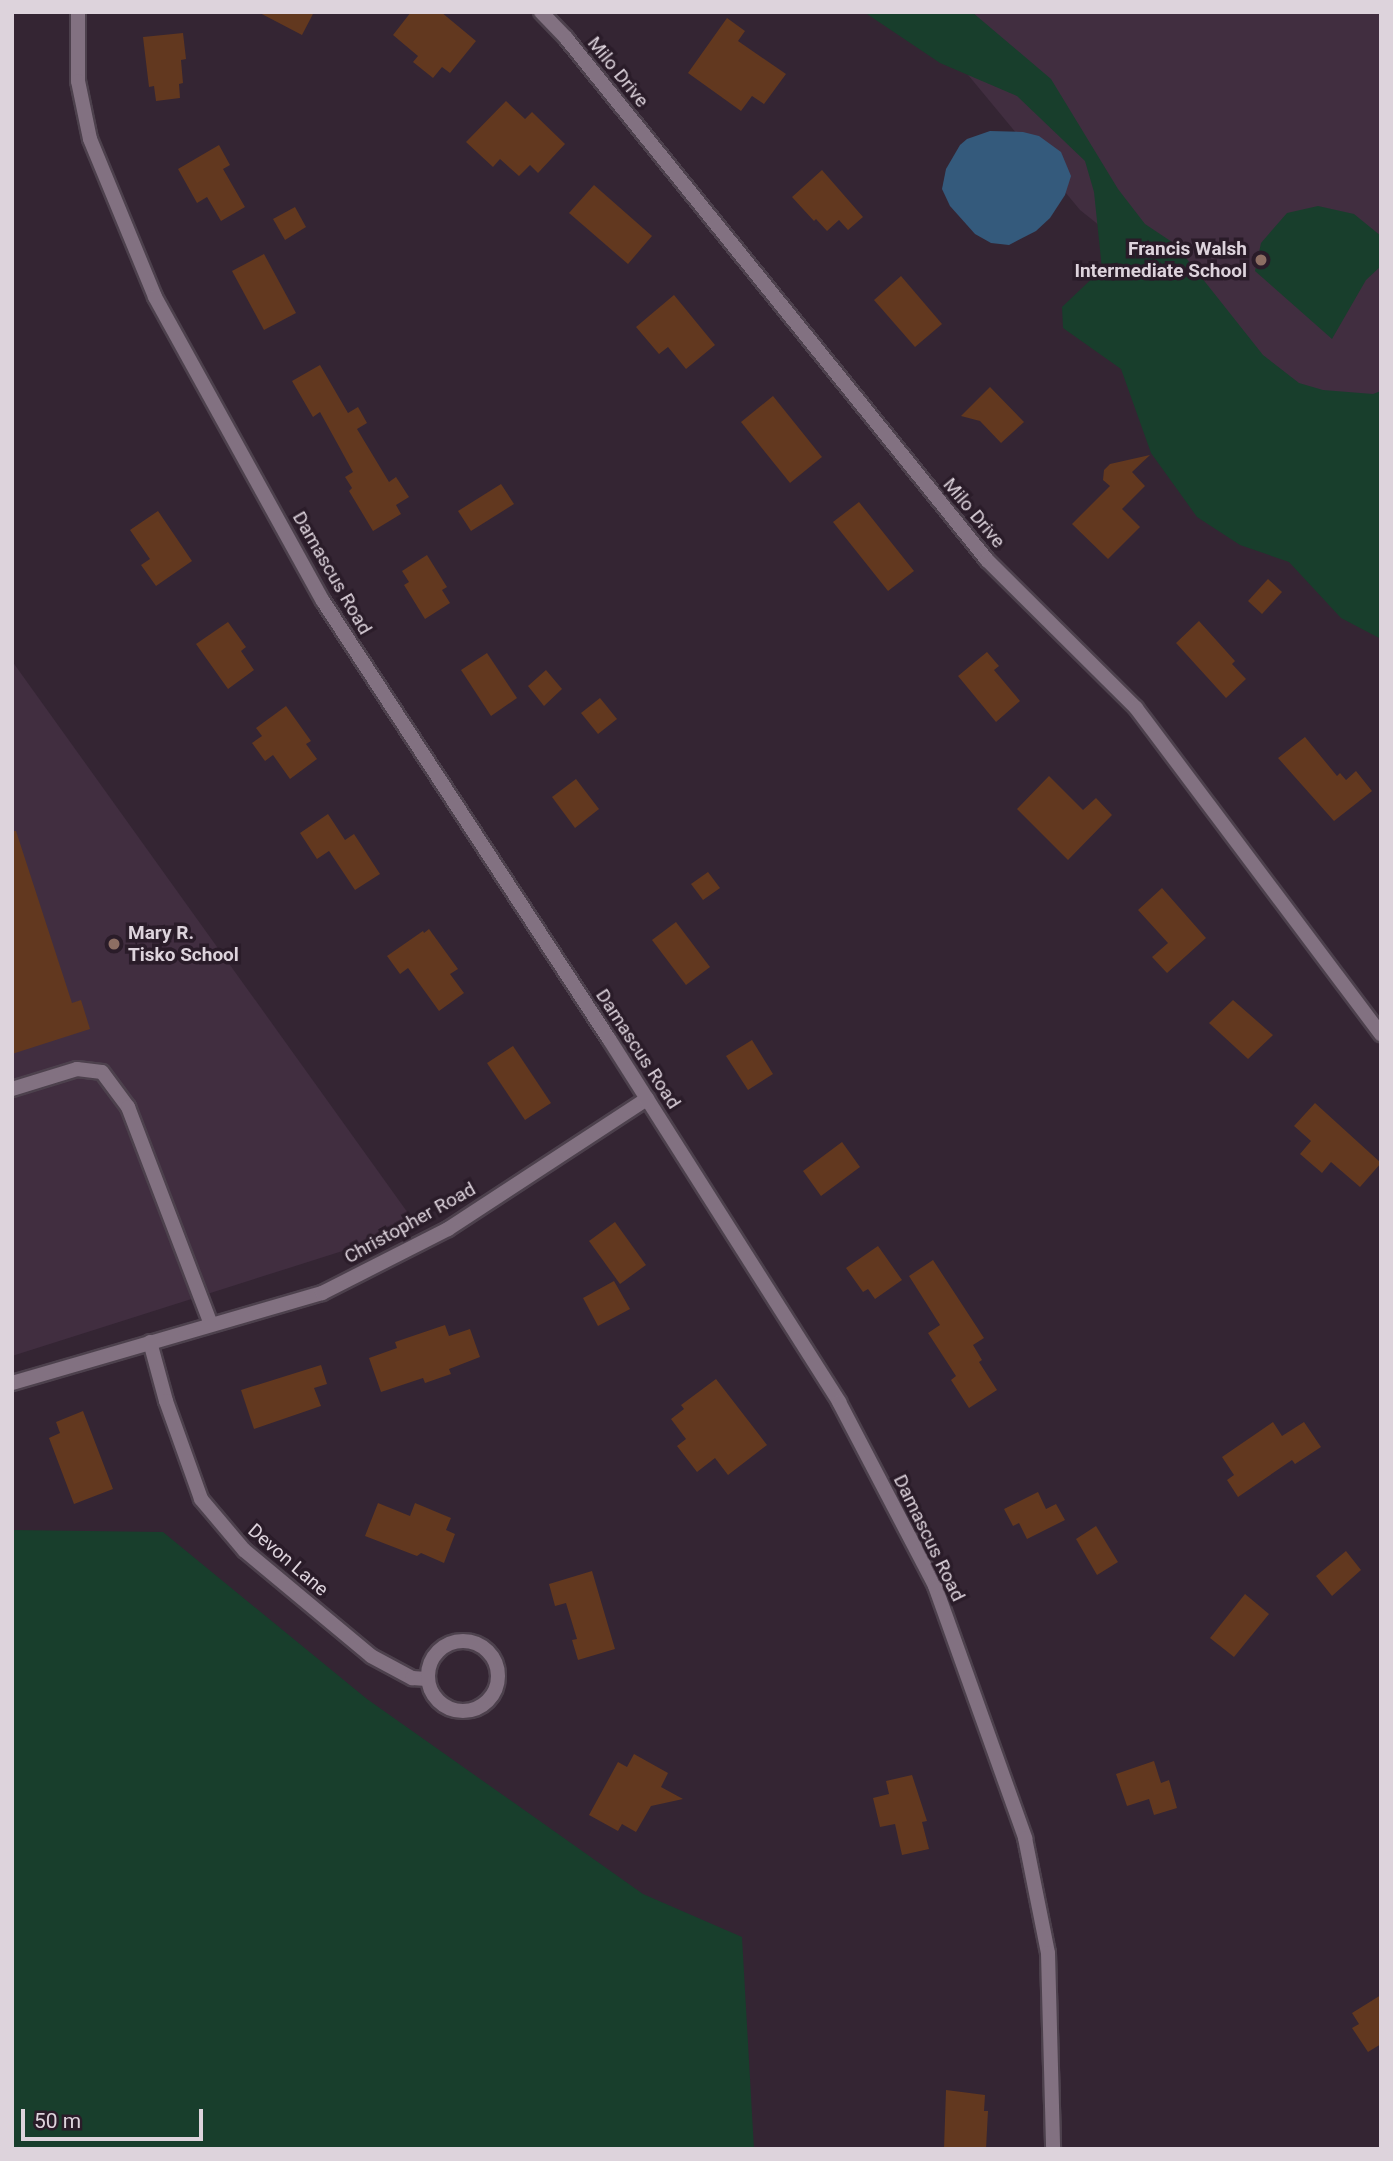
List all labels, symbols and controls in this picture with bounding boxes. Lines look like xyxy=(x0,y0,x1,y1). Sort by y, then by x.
street label: Milo Drive xyxy=(583,32,653,112)
place label: Francis Walsh Intermediate School xyxy=(1074,238,1247,282)
marker: Francis Walsh Intermediate School xyxy=(1253,252,1269,268)
street label: Milo Drive xyxy=(938,473,1010,553)
street label: Damascus Road xyxy=(288,507,376,639)
place label: Mary R. Tisko School xyxy=(128,922,239,966)
marker: Mary R. Tisko School xyxy=(106,936,122,952)
street label: Damascus Road xyxy=(591,985,685,1113)
street label: Christopher Road xyxy=(340,1178,480,1268)
street label: Damascus Road xyxy=(888,1471,970,1605)
street label: Devon Lane xyxy=(243,1519,333,1601)
scale bar xyxy=(24,2094,206,2138)
text: 50 m xyxy=(34,2109,81,2133)

